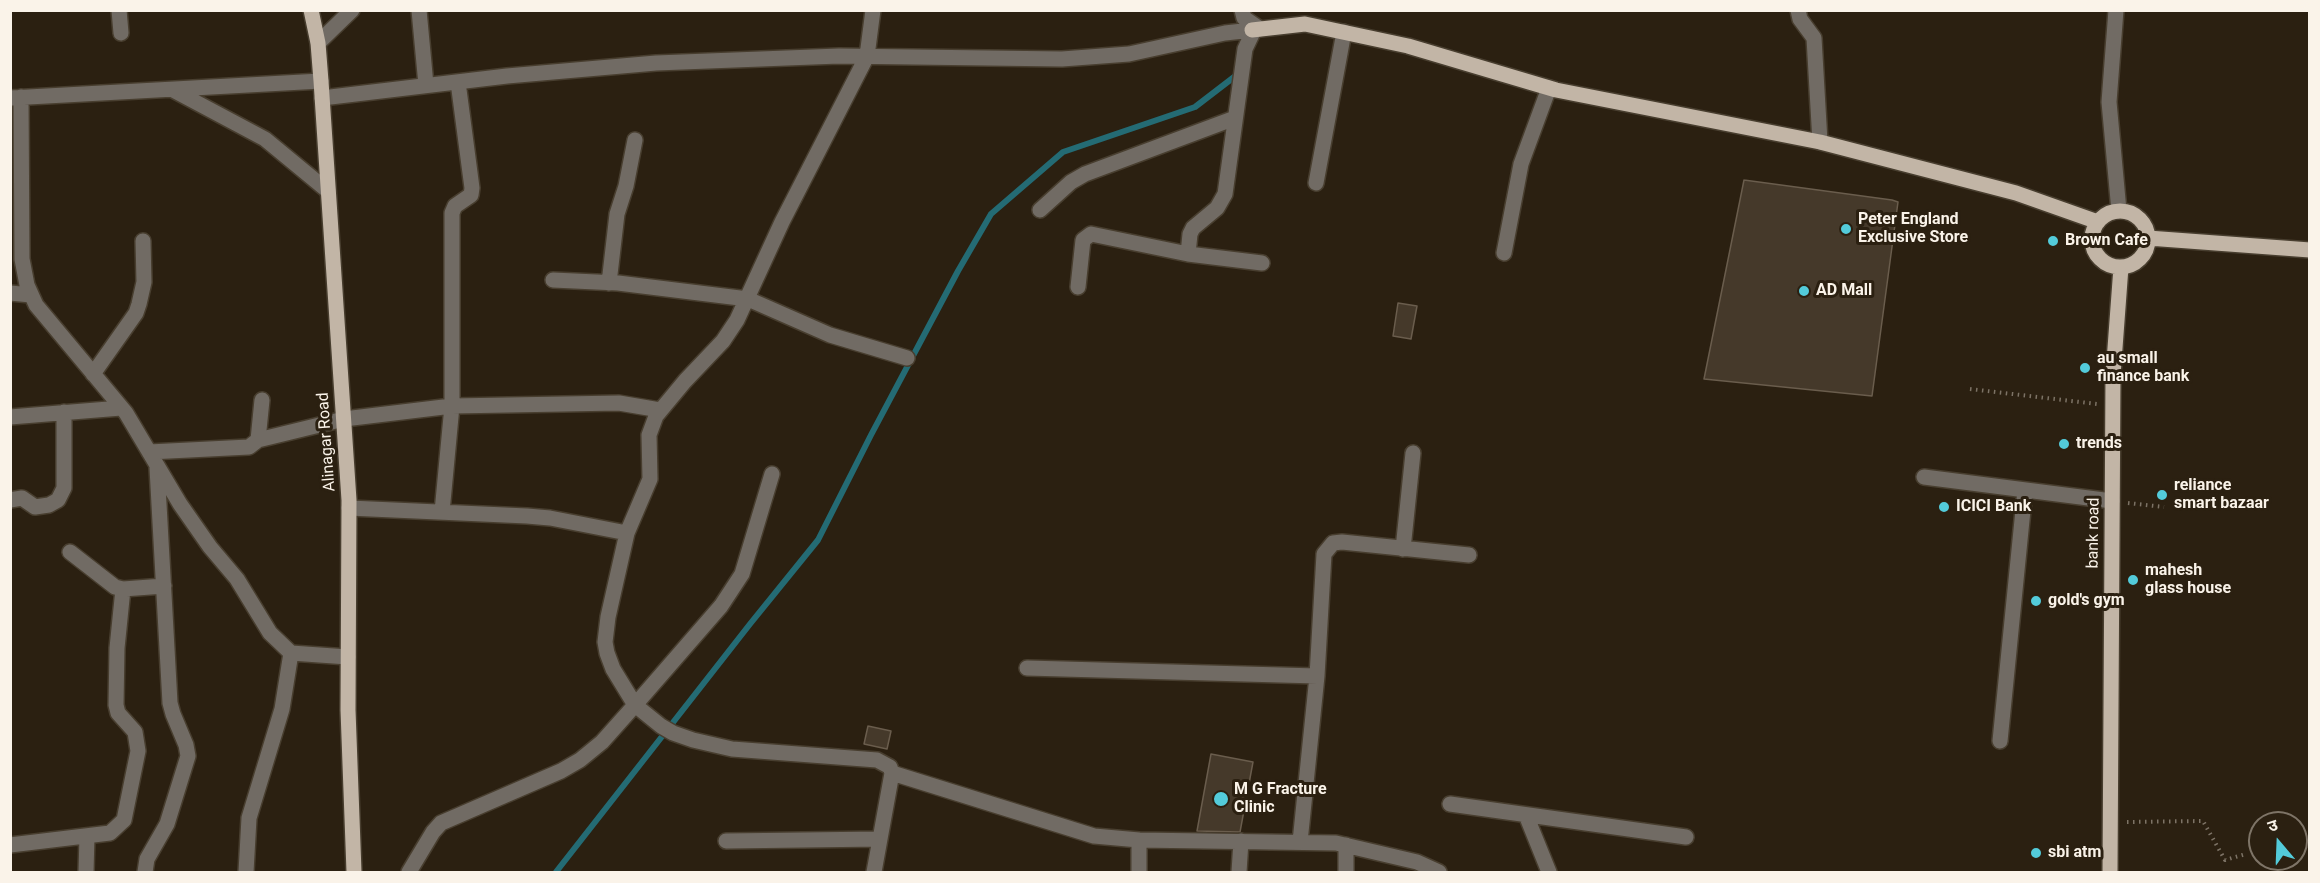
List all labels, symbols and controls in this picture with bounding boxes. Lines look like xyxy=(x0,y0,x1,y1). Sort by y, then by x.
place label: Peter England Exclusive Store xyxy=(1858,210,1968,248)
marker: Peter England Exclusive Store xyxy=(1839,222,1853,236)
place label: Brown Cafe xyxy=(2065,231,2148,251)
marker: Brown Cafe xyxy=(2046,234,2060,248)
place label: AD Mall xyxy=(1816,281,1872,301)
marker: AD Mall xyxy=(1797,284,1811,298)
place label: au small finance bank xyxy=(2097,349,2189,387)
marker: au small finance bank xyxy=(2078,361,2092,375)
street label: Alinagar Road xyxy=(314,392,340,492)
place label: trends xyxy=(2076,434,2122,454)
marker: trends xyxy=(2057,437,2071,451)
place label: reliance smart bazaar xyxy=(2174,476,2269,514)
marker: reliance smart bazaar xyxy=(2155,488,2169,502)
place label: ICICI Bank xyxy=(1956,497,2031,517)
street label: bank road xyxy=(2084,497,2104,569)
marker: ICICI Bank xyxy=(1937,500,1951,514)
place label: mahesh glass house xyxy=(2145,561,2231,599)
marker: mahesh glass house xyxy=(2126,573,2140,587)
place label: gold's gym xyxy=(2048,591,2125,611)
marker: gold's gym xyxy=(2029,594,2043,608)
place label: M G Fracture Clinic xyxy=(1234,780,1327,818)
marker: M G Fracture Clinic xyxy=(1212,790,1230,808)
north arrow xyxy=(2248,811,2308,871)
text: उ xyxy=(2265,815,2280,836)
place label: sbi atm xyxy=(2048,843,2101,863)
marker: sbi atm xyxy=(2029,846,2043,860)

